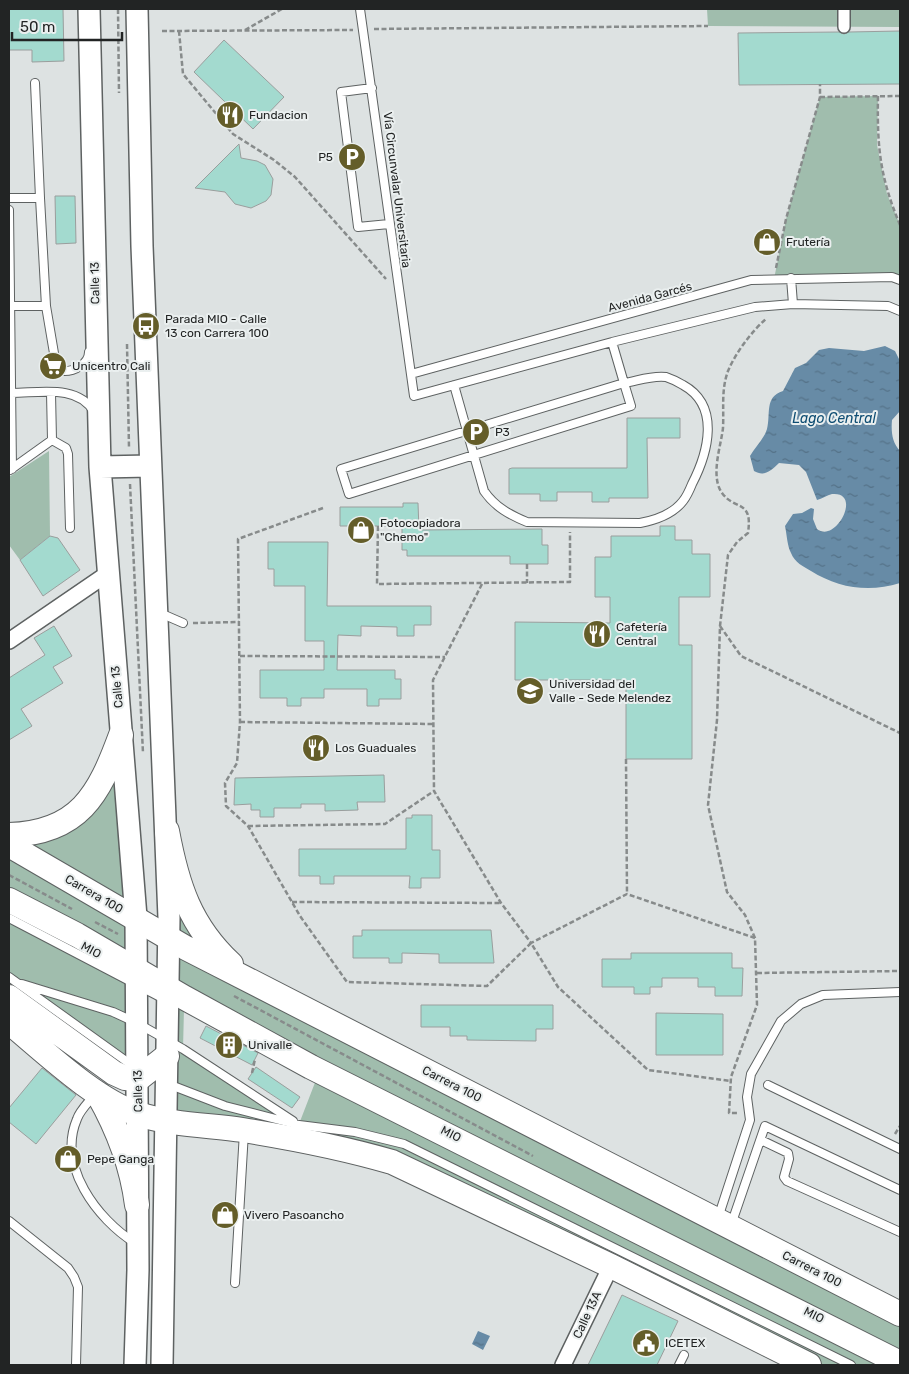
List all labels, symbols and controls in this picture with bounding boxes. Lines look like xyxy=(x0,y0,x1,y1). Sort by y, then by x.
scale bar xyxy=(12,10,122,42)
text: 50 m xyxy=(20,18,55,36)
restaurant icon: Fundacion xyxy=(215,100,245,130)
place label: Fundacion xyxy=(249,108,308,122)
street label: Vía Circunvalar Universitaria xyxy=(380,111,414,269)
parking icon: P5 xyxy=(337,142,367,172)
place label: P5 xyxy=(318,150,333,164)
shop icon: Frutería xyxy=(752,227,782,257)
place label: Frutería xyxy=(786,235,830,249)
street label: Calle 13 xyxy=(88,262,102,304)
street label: Avenida Garcés xyxy=(606,279,694,315)
bus stop icon: Parada MIO - Calle 13 con Carrera 100 xyxy=(131,311,161,341)
place label: Parada MIO - Calle 13 con Carrera 100 xyxy=(165,312,269,340)
supermarket icon: Unicentro Cali xyxy=(38,351,68,381)
place label: Unicentro Cali xyxy=(72,359,151,373)
water label: Lago Central xyxy=(792,410,876,427)
parking icon: P3 xyxy=(461,417,491,447)
place label: P3 xyxy=(495,425,510,439)
shop icon: Fotocopiadora "Chemo" xyxy=(346,515,376,545)
place label: Fotocopiadora "Chemo" xyxy=(380,516,461,544)
restaurant icon: Cafetería Central xyxy=(582,619,612,649)
place label: Cafetería Central xyxy=(616,620,667,648)
street label: Calle 13 xyxy=(108,665,126,709)
school or university icon: Universidad del Valle - Sede Melendez xyxy=(515,676,545,706)
place label: Universidad del Valle - Sede Melendez xyxy=(549,677,671,705)
restaurant icon: Los Guaduales xyxy=(301,733,331,763)
place label: Los Guaduales xyxy=(335,741,416,755)
street label: Carrera 100 xyxy=(62,872,126,916)
street label: MIO xyxy=(78,939,104,961)
building icon: Univalle xyxy=(214,1030,244,1060)
place label: Univalle xyxy=(248,1038,292,1052)
street label: Carrera 100 xyxy=(420,1063,484,1105)
street label: Calle 13 xyxy=(131,1070,145,1112)
street label: MIO xyxy=(438,1123,464,1145)
shop icon: Pepe Ganga xyxy=(53,1144,83,1174)
place label: Pepe Ganga xyxy=(87,1152,154,1166)
shop icon: Vivero Pasoancho xyxy=(210,1200,240,1230)
place label: Vivero Pasoancho xyxy=(244,1208,344,1222)
street label: Carrera 100 xyxy=(780,1248,844,1290)
street label: Calle 13A xyxy=(570,1289,604,1341)
street label: MIO xyxy=(801,1304,827,1326)
public building icon: ICETEX xyxy=(631,1328,661,1358)
place label: ICETEX xyxy=(665,1336,706,1350)

